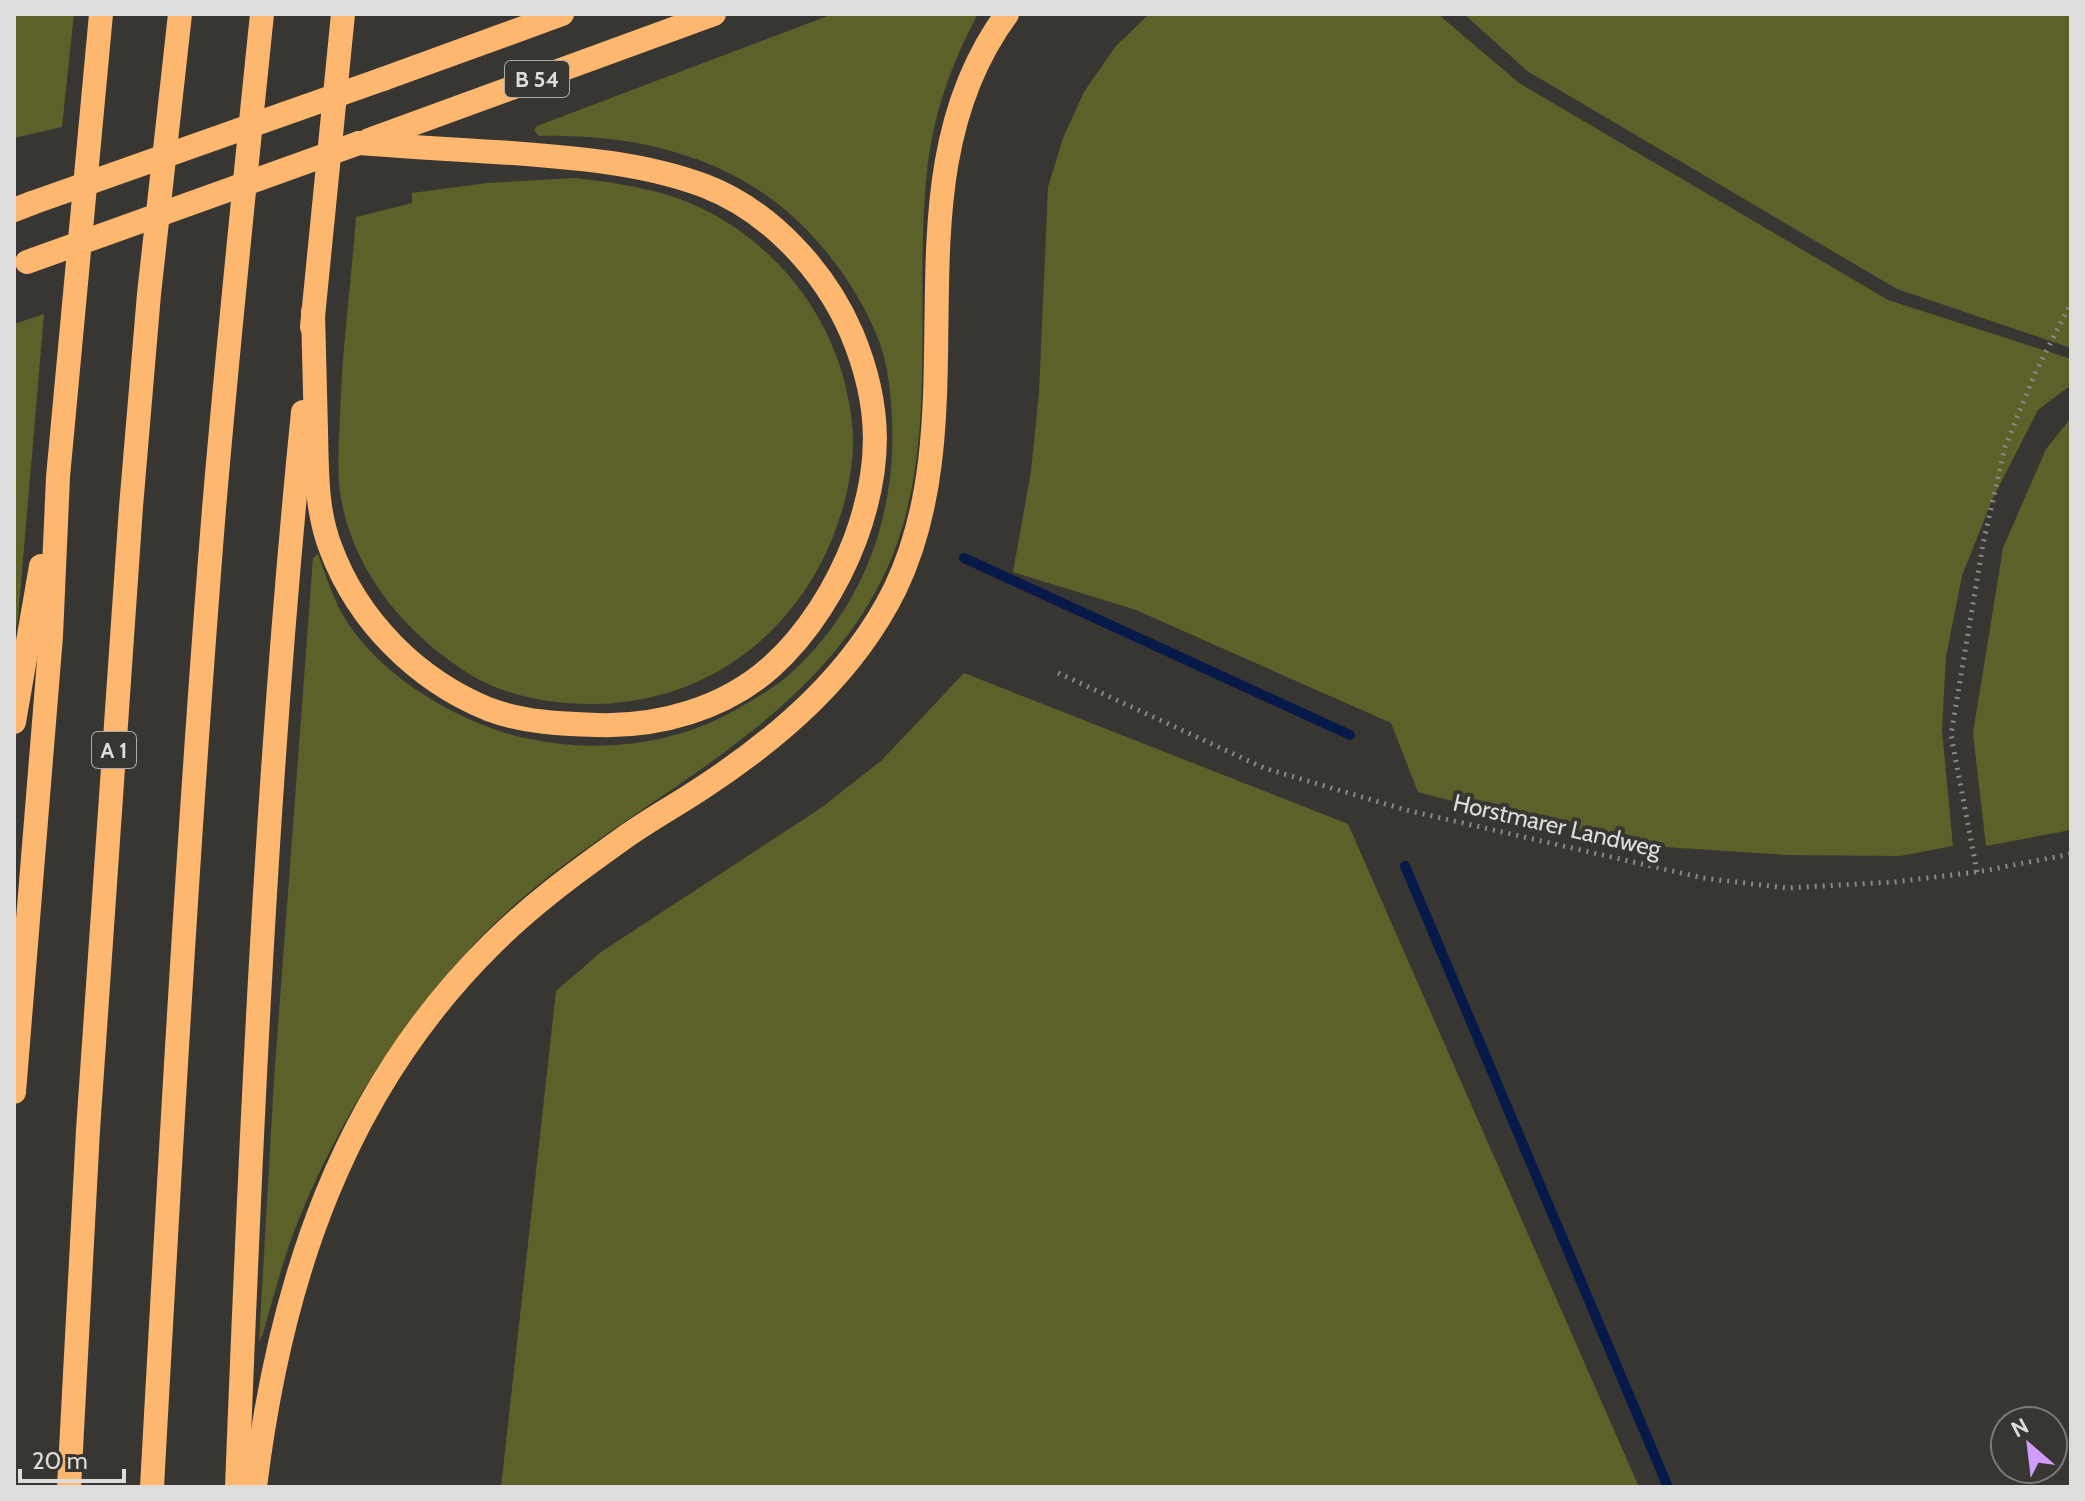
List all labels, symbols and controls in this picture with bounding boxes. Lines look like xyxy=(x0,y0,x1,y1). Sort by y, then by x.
road number: B 54 xyxy=(505,61,569,97)
road number: A 1 xyxy=(92,732,136,768)
street label: Horstmarer Landweg xyxy=(1450,788,1665,864)
north arrow xyxy=(1989,1405,2069,1485)
text: N xyxy=(2007,1412,2033,1443)
scale bar xyxy=(20,1433,124,1483)
text: 20 m xyxy=(32,1446,88,1475)

